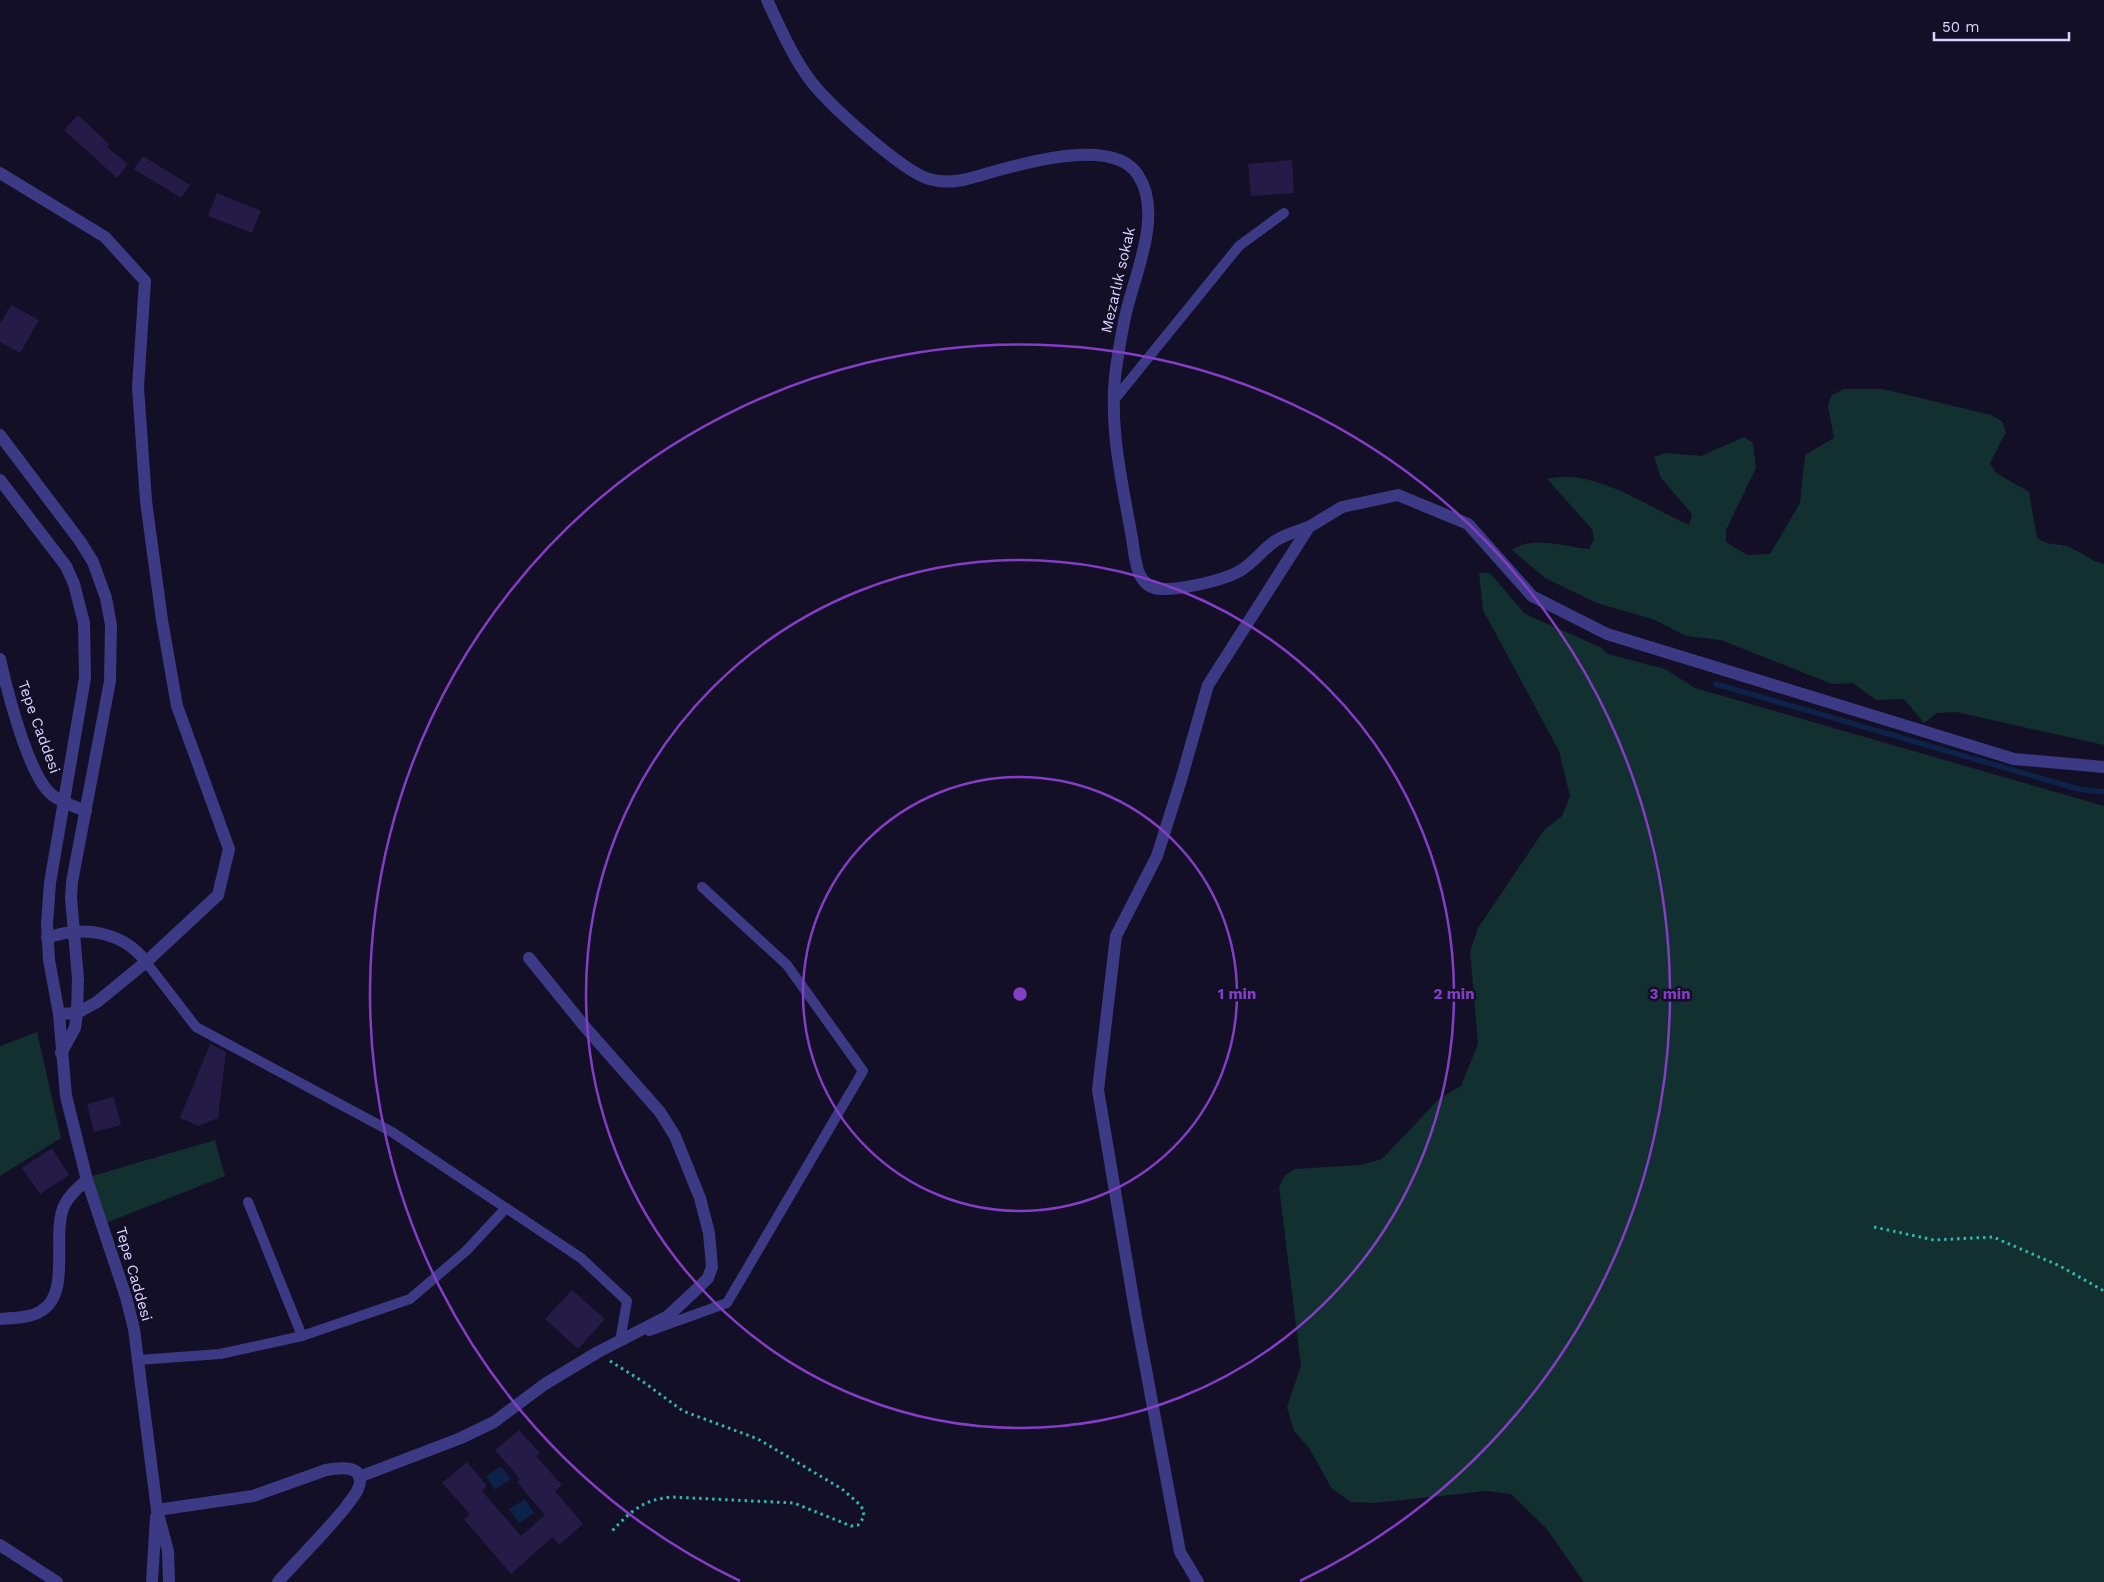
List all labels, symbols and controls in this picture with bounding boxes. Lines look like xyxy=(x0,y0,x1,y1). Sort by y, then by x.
scale bar xyxy=(1934,10,2069,42)
text: 50 m xyxy=(1942,18,1979,36)
street label: Mezarlık sokak xyxy=(1097,225,1139,335)
street label: Tepe Caddesi xyxy=(14,678,64,776)
centre of rings xyxy=(1011,985,1029,1003)
text: 1 min xyxy=(1218,985,1256,1003)
text: 2 min xyxy=(1433,985,1475,1003)
text: 3 min xyxy=(1650,985,1690,1003)
street label: Tepe Caddesi xyxy=(112,1225,156,1323)

